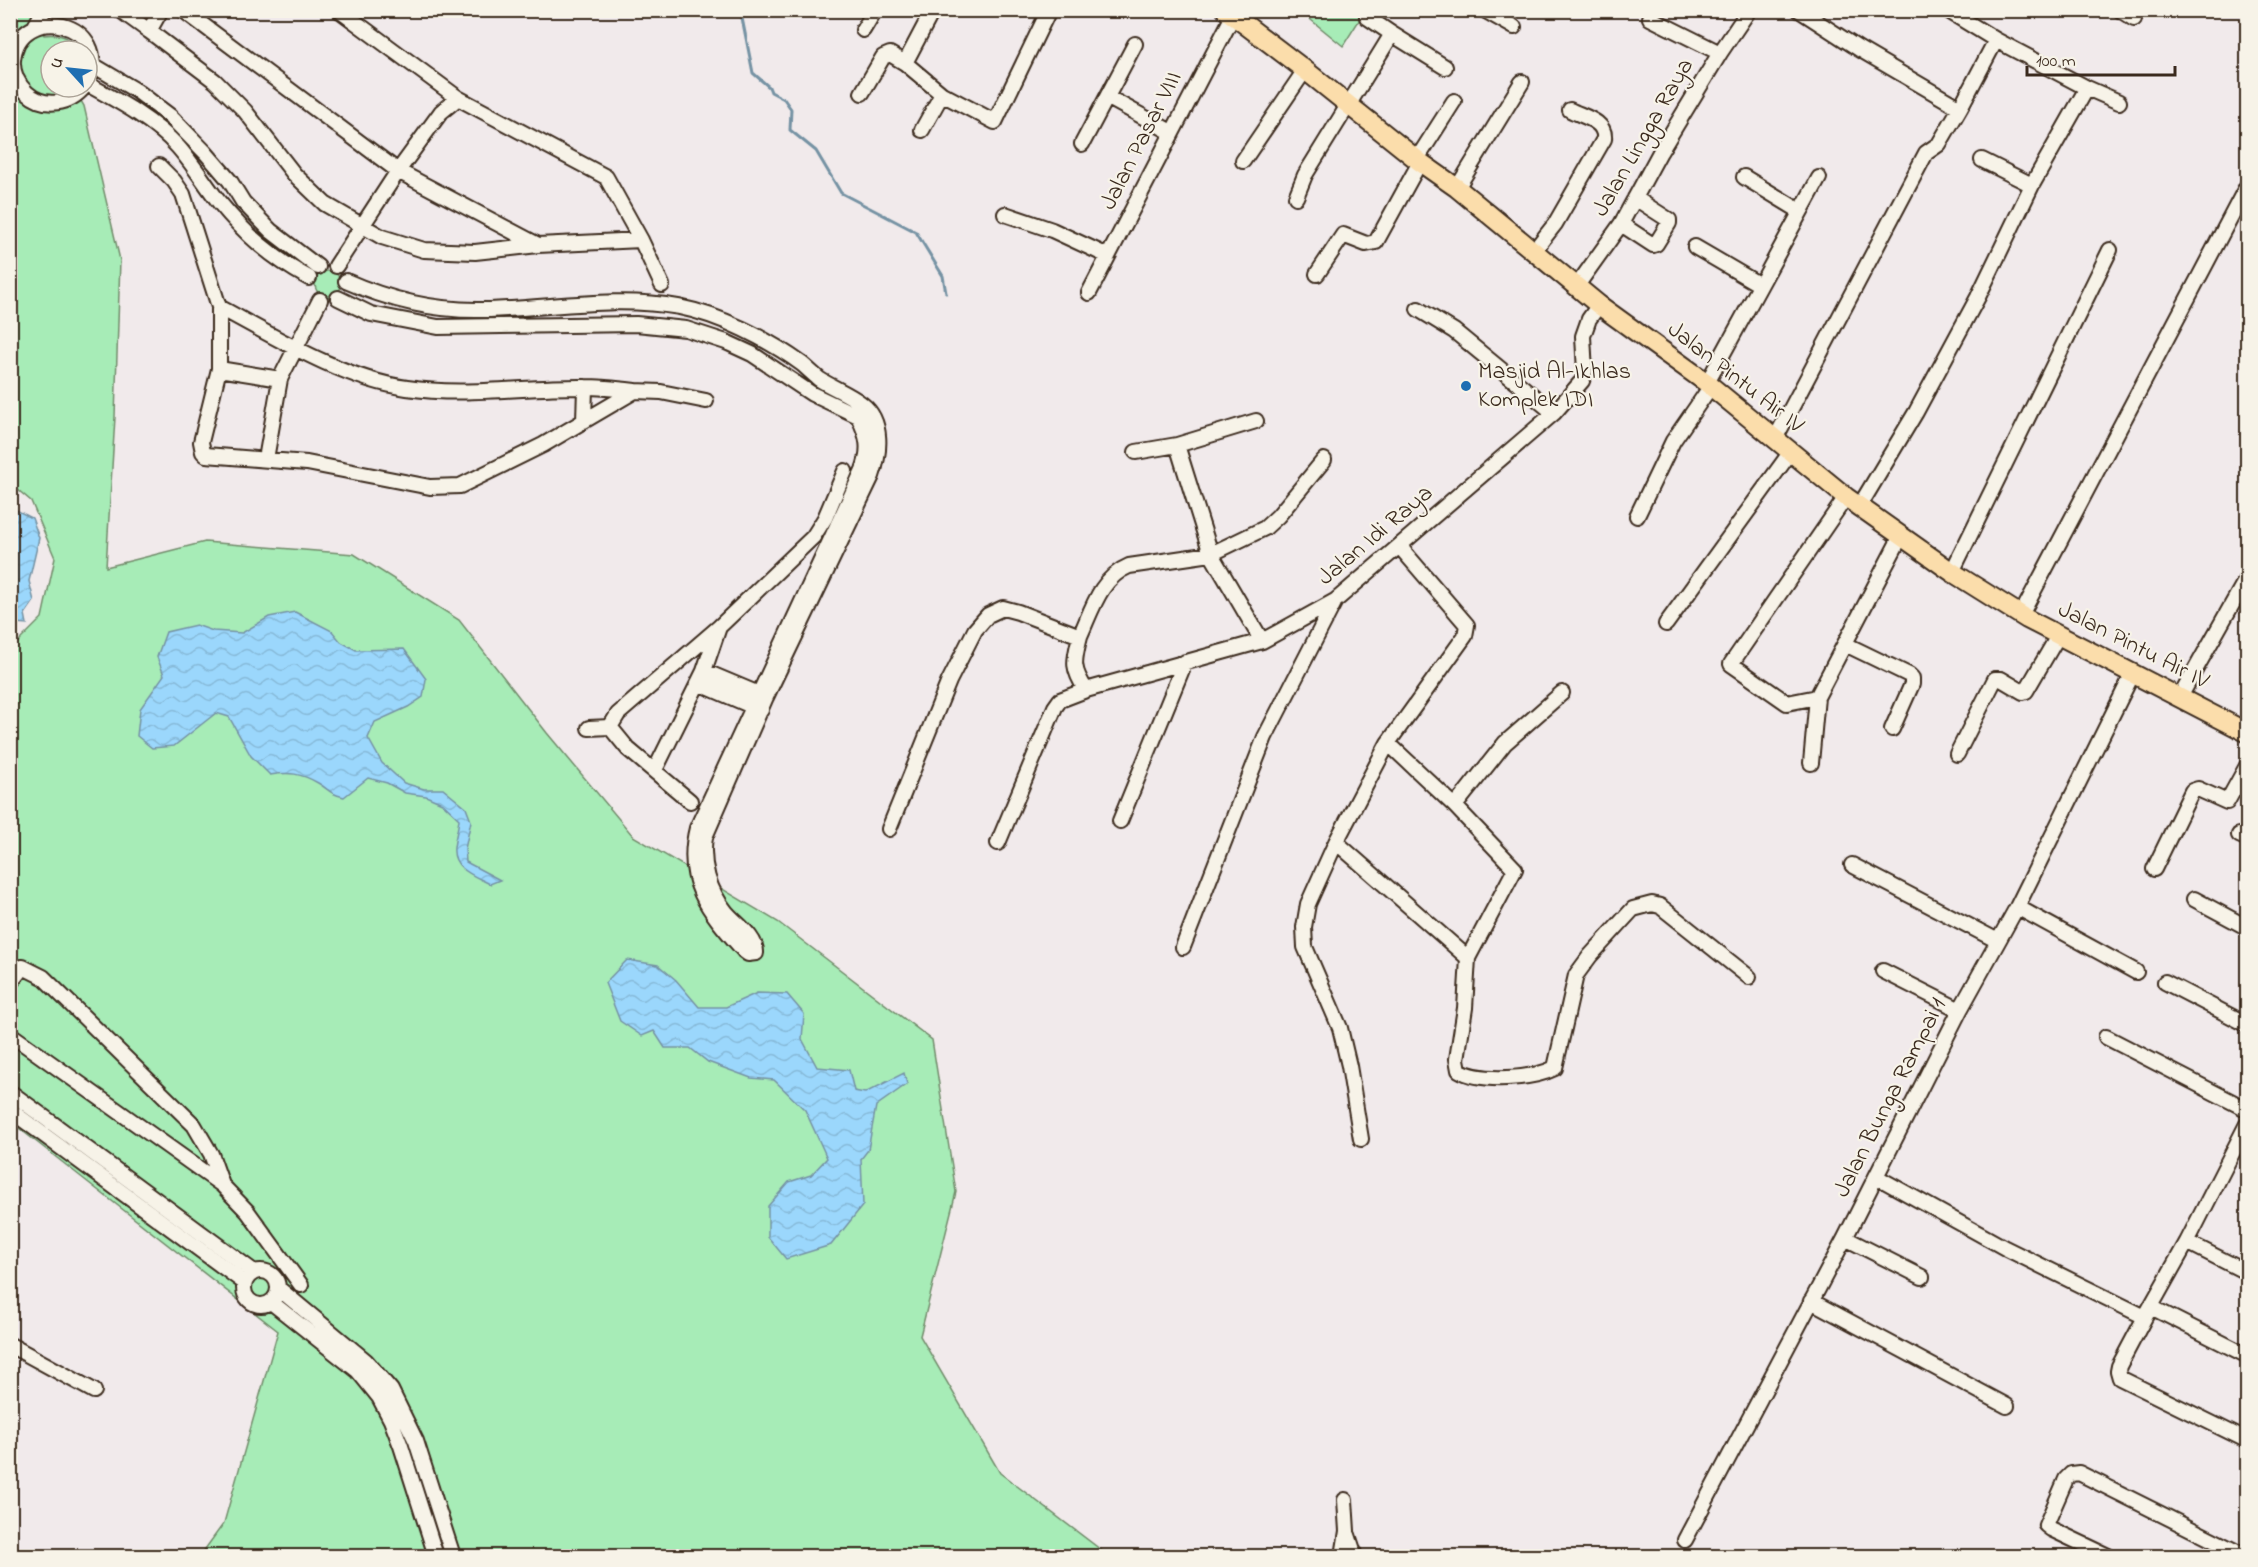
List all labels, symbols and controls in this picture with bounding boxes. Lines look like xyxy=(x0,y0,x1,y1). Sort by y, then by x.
north arrow xyxy=(39,39,99,99)
scale bar xyxy=(2027,39,2176,77)
text: 100 m xyxy=(2036,49,2076,75)
street label: Jalan Lingga Raya xyxy=(1584,52,1704,224)
text: U xyxy=(44,53,70,73)
street label: Jalan Pasar VIII xyxy=(1092,65,1192,217)
street label: Jalan Pintu Air IV xyxy=(1659,313,1811,443)
place label: Masjid Al-Ikhlas Komplek IDI xyxy=(1478,355,1631,418)
marker: Masjid Al-Ikhlas Komplek IDI xyxy=(1459,379,1473,393)
street label: Jalan Idi Raya xyxy=(1311,477,1442,596)
street label: Jalan Pintu Air IV xyxy=(2051,593,2215,699)
street label: Jalan Bunga Rampai 1 xyxy=(1826,992,1957,1204)

